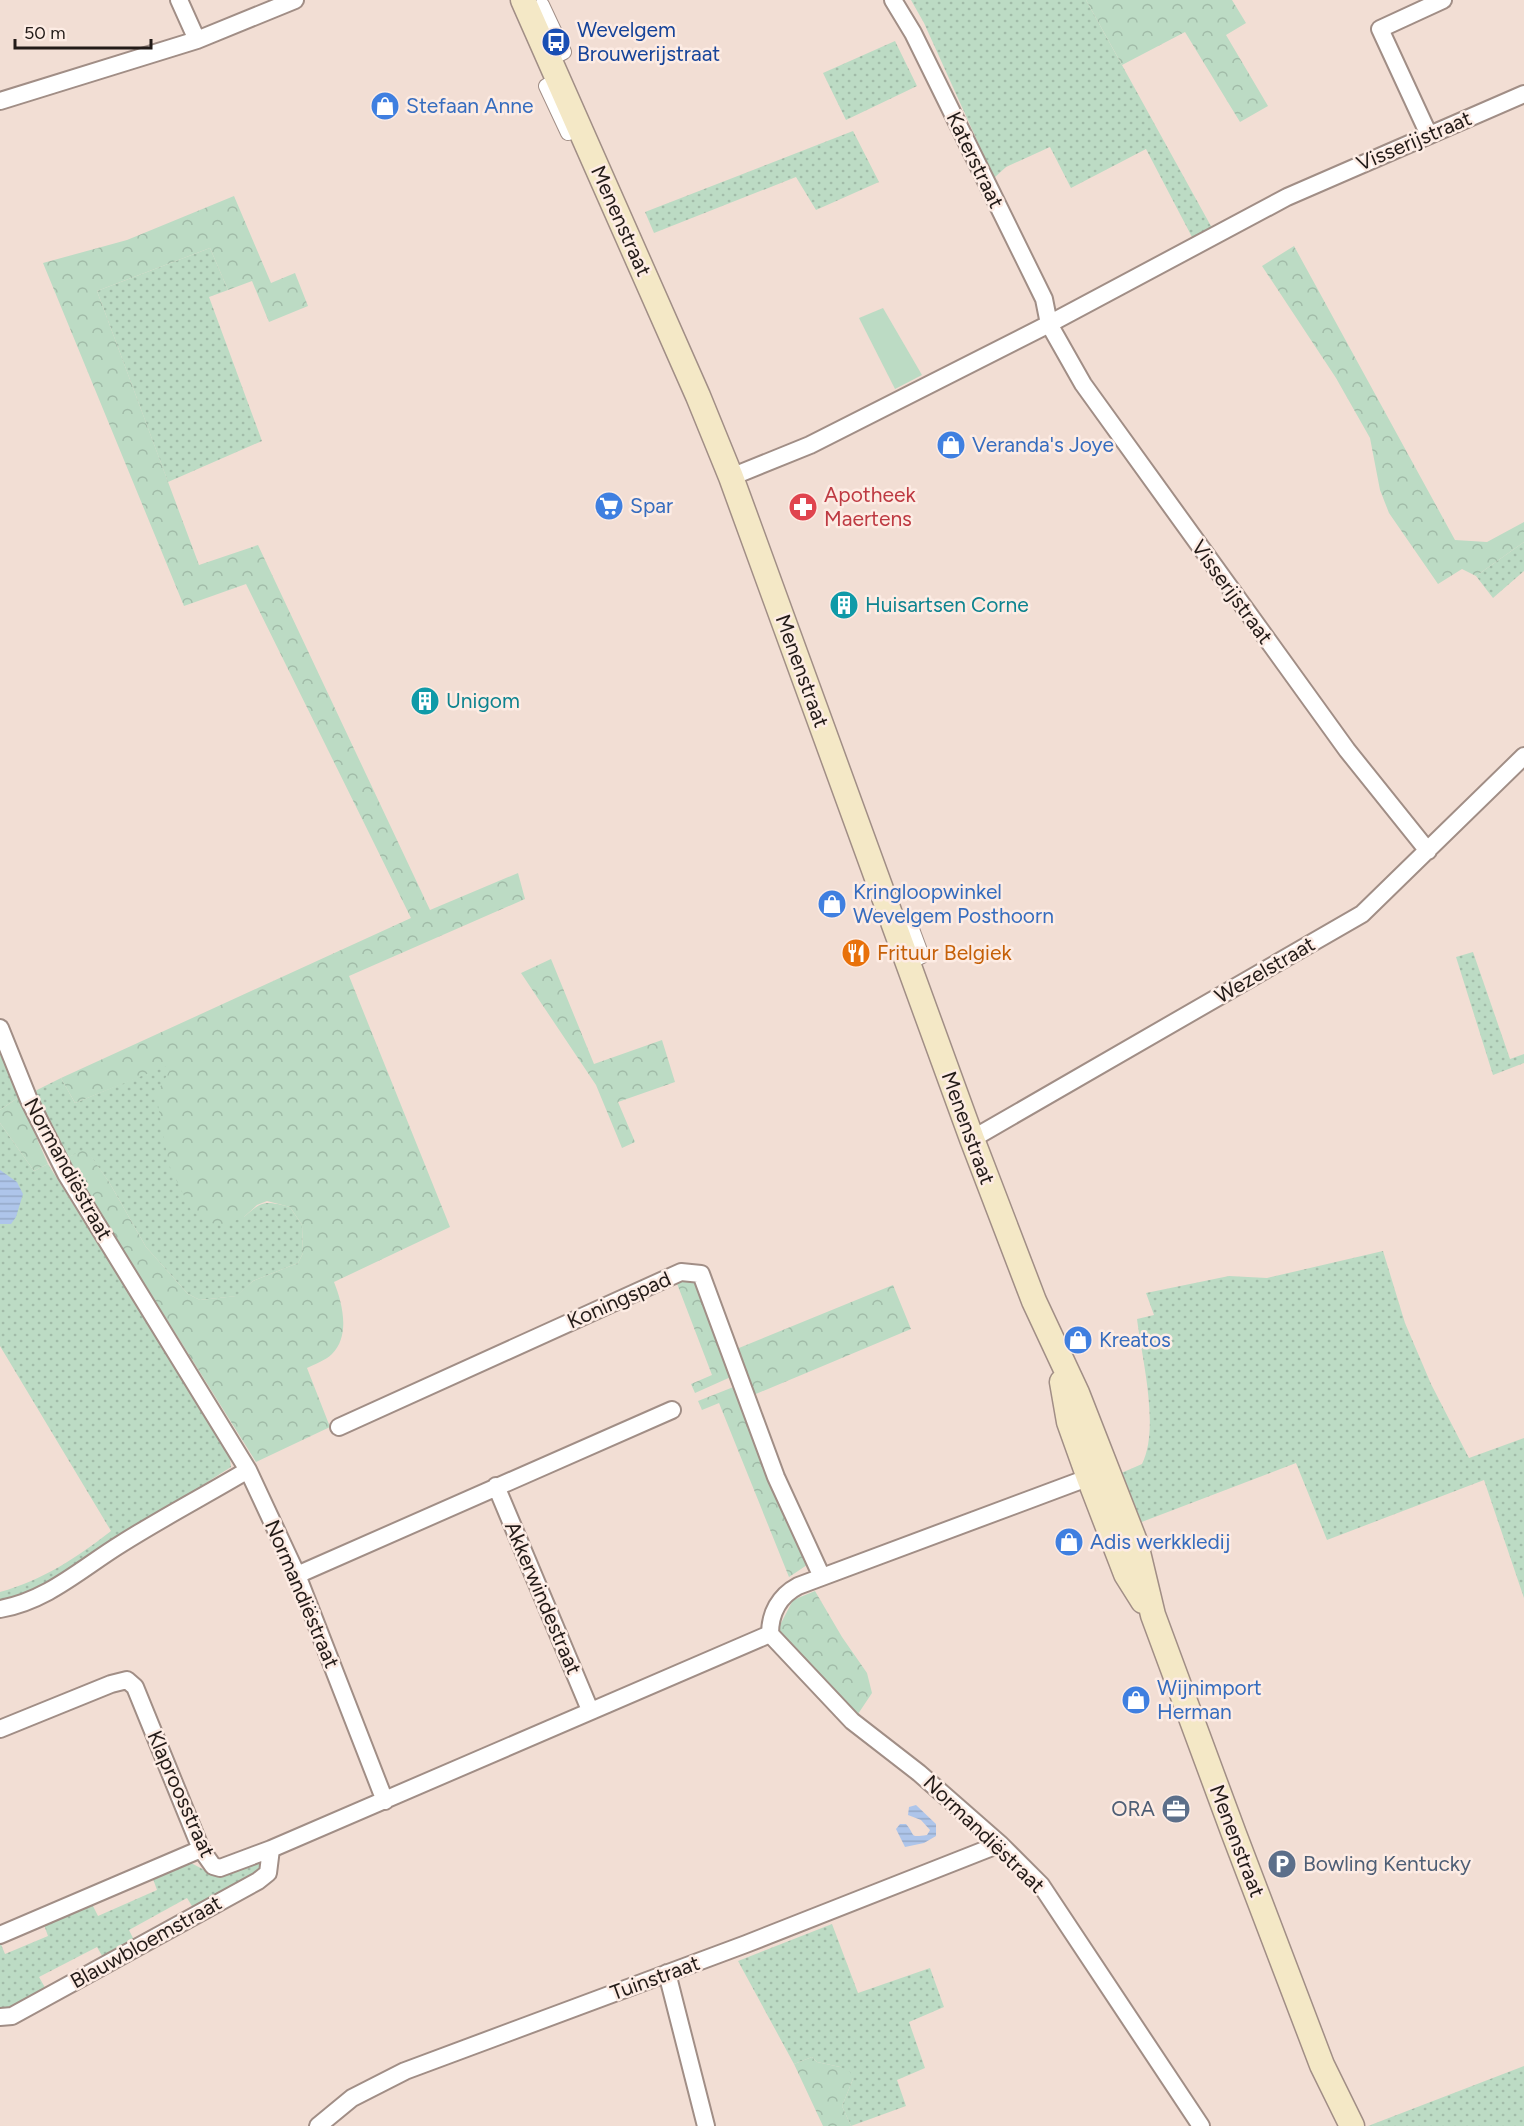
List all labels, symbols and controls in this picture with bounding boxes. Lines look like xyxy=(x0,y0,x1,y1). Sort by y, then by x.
scale bar xyxy=(15,12,152,50)
place label: Wevelgem Brouwerijstraat xyxy=(577,17,720,66)
text: 50 m xyxy=(24,22,66,44)
bus stop icon: Wevelgem Brouwerijstraat xyxy=(540,26,572,58)
shop icon: Stefaan Anne xyxy=(369,90,401,122)
place label: Stefaan Anne xyxy=(406,93,533,118)
street label: Visserijstraat xyxy=(1353,105,1475,176)
street label: Katerstraat xyxy=(941,108,1009,212)
street label: Menenstraat xyxy=(586,162,657,280)
shop icon: Veranda's Joye xyxy=(935,429,967,461)
place label: Veranda's Joye xyxy=(972,432,1114,457)
place label: Apotheek Maertens xyxy=(824,482,916,531)
supermarket icon: Spar xyxy=(593,490,625,522)
pharmacy icon: Apotheek Maertens xyxy=(787,491,819,523)
place label: Spar xyxy=(630,493,673,518)
street label: Visserijstraat xyxy=(1186,535,1278,649)
building icon: Huisartsen Corne xyxy=(828,589,860,621)
place label: Huisartsen Corne xyxy=(865,592,1029,617)
street label: Menenstraat xyxy=(770,611,834,731)
building icon: Unigom xyxy=(409,685,441,717)
place label: Unigom xyxy=(446,688,520,713)
place label: Kringloopwinkel Wevelgem Posthoorn xyxy=(853,879,1054,928)
shop icon: Kringloopwinkel Wevelgem Posthoorn xyxy=(816,888,848,920)
street label: Wezelstraat xyxy=(1210,931,1319,1008)
restaurant icon: Frituur Belgiek xyxy=(840,937,872,969)
place label: Frituur Belgiek xyxy=(877,940,1012,965)
street label: Menenstraat xyxy=(936,1068,1000,1188)
street label: Normandiëstraat xyxy=(19,1093,118,1244)
street label: Koningspad xyxy=(563,1266,674,1333)
shop icon: Kreatos xyxy=(1062,1324,1094,1356)
place label: Kreatos xyxy=(1099,1327,1171,1352)
street label: Normandiëstraat xyxy=(260,1516,345,1672)
street label: Akkerwindestraat xyxy=(500,1517,587,1678)
shop icon: Adis werkkledij xyxy=(1053,1526,1085,1558)
place label: Adis werkkledij xyxy=(1090,1529,1230,1554)
place label: Wijnimport Herman xyxy=(1157,1675,1262,1724)
shop icon: Wijnimport Herman xyxy=(1120,1684,1152,1716)
street label: Klaproosstraat xyxy=(142,1727,221,1861)
street label: Normandiëstraat xyxy=(919,1770,1050,1898)
street label: Menenstraat xyxy=(1205,1781,1270,1901)
office icon: ORA xyxy=(1160,1793,1192,1825)
place label: ORA xyxy=(1111,1796,1155,1821)
parking icon: Bowling Kentucky xyxy=(1266,1848,1298,1880)
place label: Bowling Kentucky xyxy=(1303,1851,1471,1876)
street label: Blauwbloemstraat xyxy=(66,1890,226,1993)
street label: Tuinstraat xyxy=(607,1950,703,2005)

